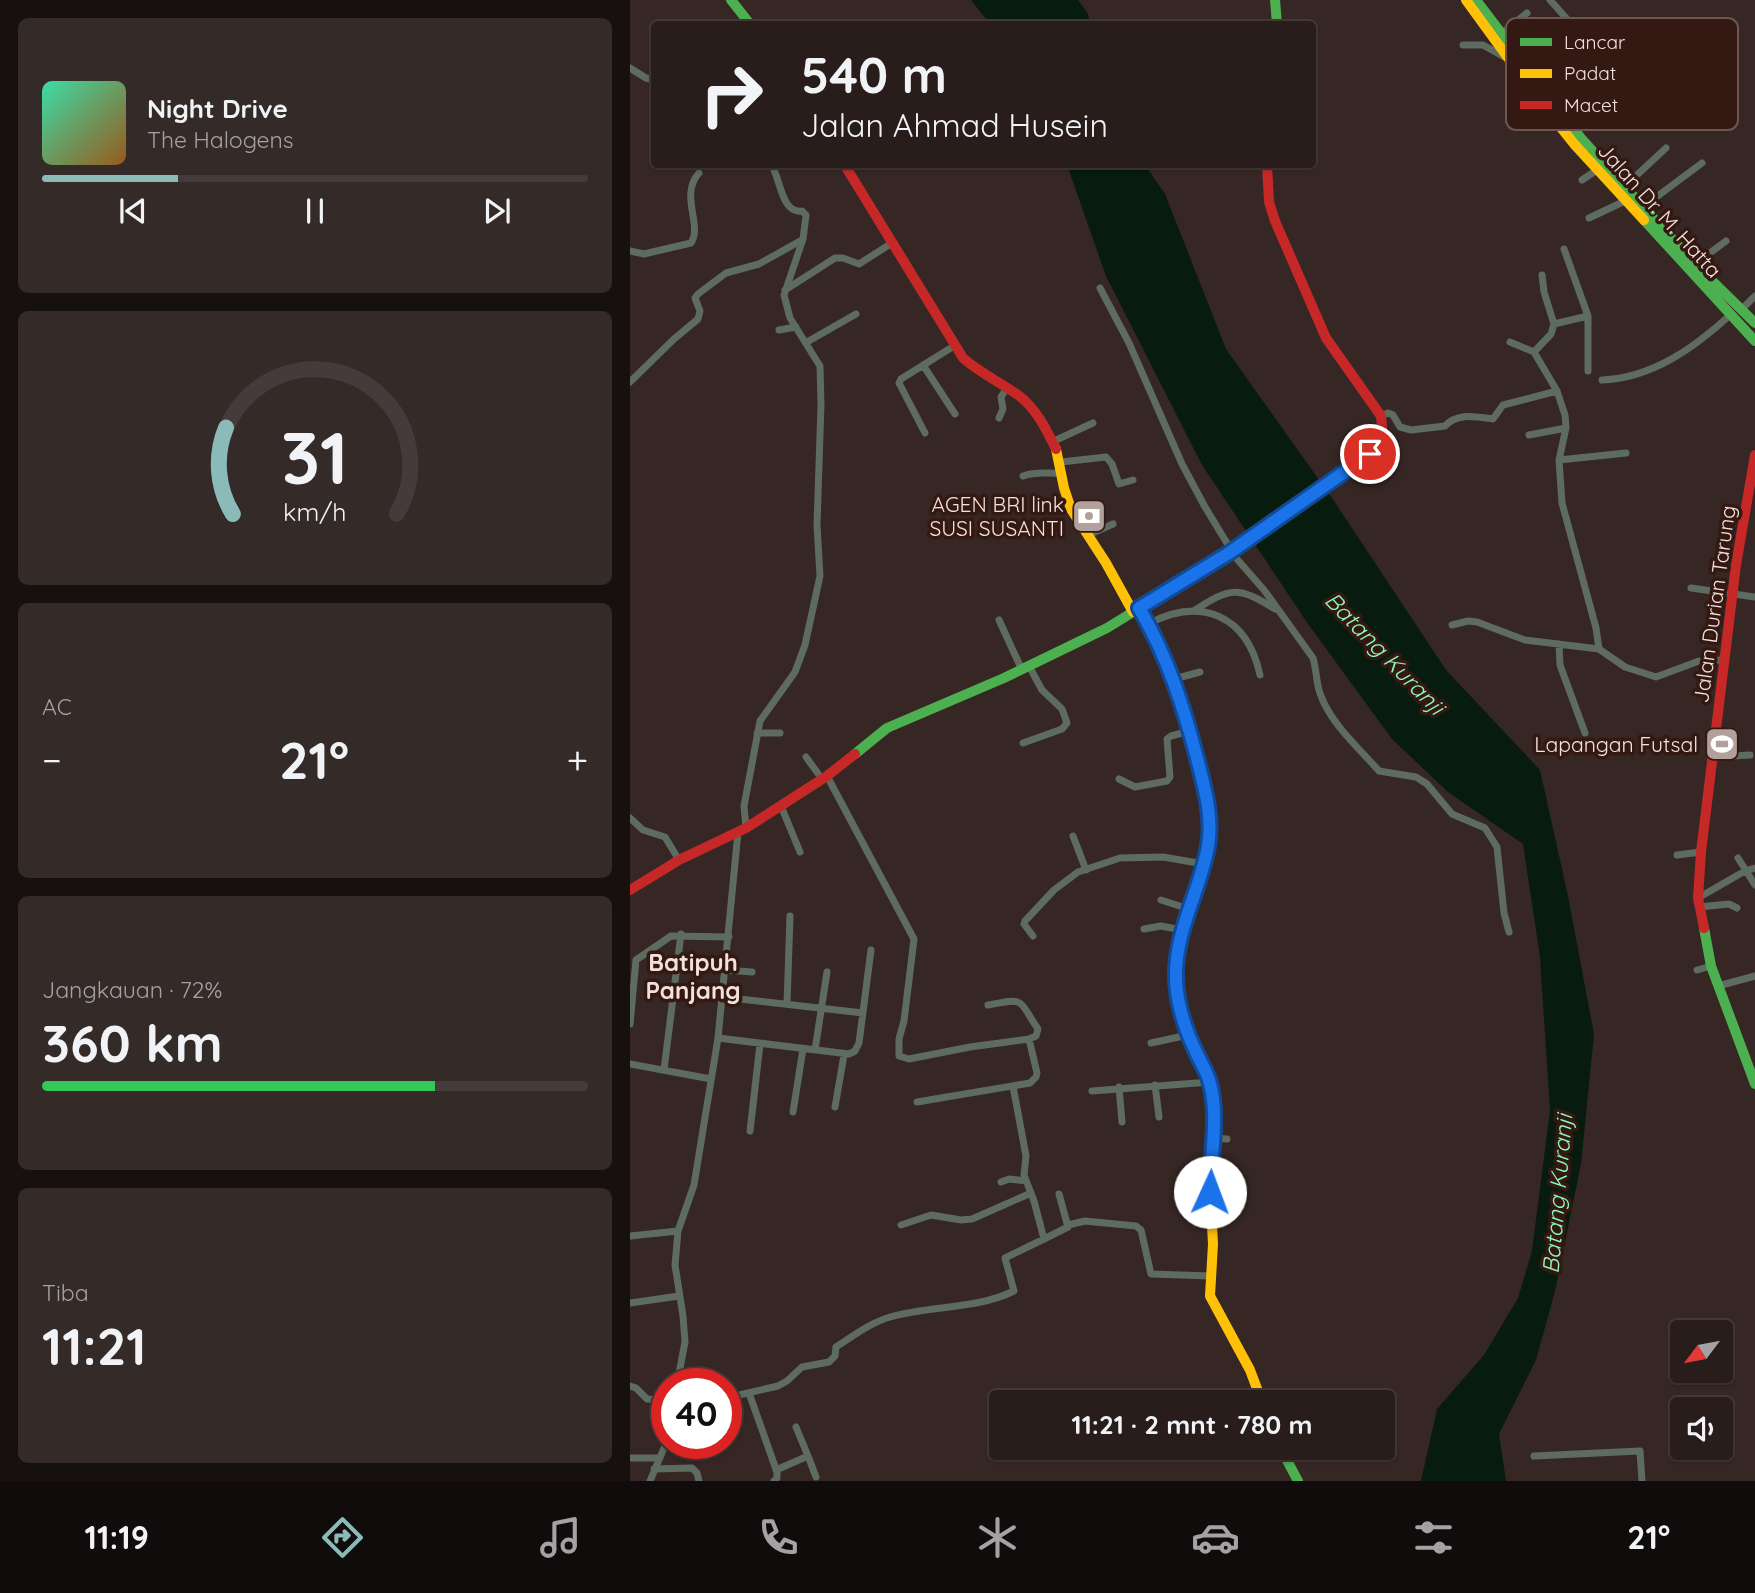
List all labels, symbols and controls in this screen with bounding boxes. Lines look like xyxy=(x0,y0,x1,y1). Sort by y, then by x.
legend xyxy=(1506,18,1738,130)
text: Lancar xyxy=(1564,30,1626,54)
text: 540 m xyxy=(801,44,947,105)
icon: right xyxy=(686,49,777,140)
text: Padat xyxy=(1564,61,1616,85)
text: Night Drive xyxy=(147,92,288,125)
text: Macet xyxy=(1564,93,1618,117)
text: Jalan Ahmad Husein xyxy=(801,105,1108,145)
text: The Halogens xyxy=(147,125,294,154)
street label: Jalan Dr. M. Hatta xyxy=(1593,137,1727,283)
icon: previous xyxy=(114,192,152,230)
icon: pause xyxy=(296,192,334,230)
icon: next xyxy=(478,192,516,230)
text: 31 xyxy=(281,411,349,502)
pin xyxy=(1340,424,1400,484)
icon: arrive xyxy=(1351,435,1389,473)
place label: AGEN BRI link SUSI SUSANTI xyxy=(929,491,1064,541)
text: km/h xyxy=(283,496,347,527)
bank icon: AGEN BRI link SUSI SUSANTI xyxy=(1070,497,1108,535)
street label: Jalan Durian Tarung xyxy=(1687,504,1741,704)
water label: Batang Kuranji xyxy=(1319,585,1453,723)
text: AC xyxy=(42,692,72,721)
sports icon: Lapangan Futsal xyxy=(1703,725,1741,763)
text: 21° xyxy=(279,727,349,792)
place label: Lapangan Futsal xyxy=(1534,731,1698,757)
text: − xyxy=(42,736,62,784)
text: + xyxy=(567,736,588,784)
district label: Batipuh Panjang xyxy=(645,947,741,1005)
text: Jangkauan · 72% xyxy=(42,975,222,1004)
text: 360 km xyxy=(42,1010,223,1075)
water label: Batang Kuranji xyxy=(1536,1110,1579,1275)
position arrow xyxy=(1173,1155,1247,1229)
text: Tiba xyxy=(42,1278,89,1307)
text: 11:21 xyxy=(42,1313,146,1378)
north arrow xyxy=(1670,1320,1732,1382)
map controls xyxy=(1670,1320,1733,1460)
speed limit sign: 40 xyxy=(651,1368,742,1459)
button: sound xyxy=(1670,1397,1733,1460)
text: 11:21 · 2 mnt · 780 m xyxy=(1072,1408,1312,1441)
icon: directions xyxy=(318,1513,367,1562)
icon: music xyxy=(536,1513,585,1562)
icon: phone xyxy=(754,1513,803,1562)
icon: climate xyxy=(973,1513,1022,1562)
icon: car xyxy=(1191,1513,1240,1562)
icon: filters xyxy=(1409,1513,1458,1562)
text: 11:19 xyxy=(85,1517,149,1557)
text: 21° xyxy=(1627,1517,1670,1557)

